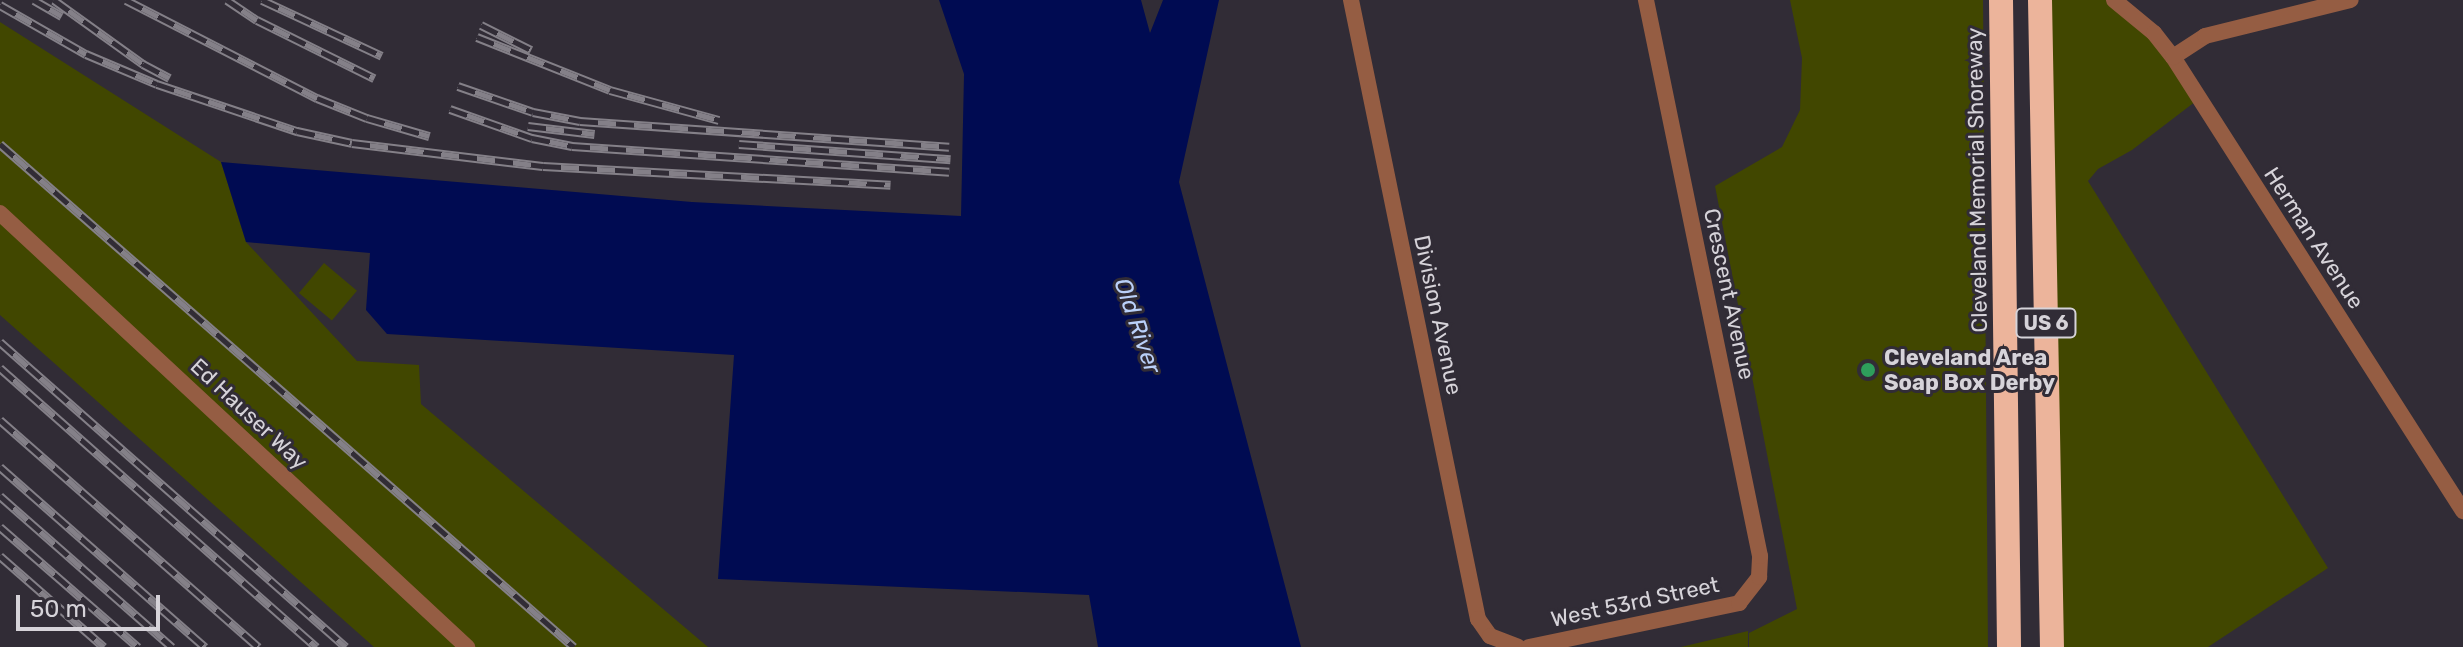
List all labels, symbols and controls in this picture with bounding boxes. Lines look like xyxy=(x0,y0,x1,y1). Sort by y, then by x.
street label: Cleveland Memorial Shoreway xyxy=(1961,27,1993,333)
street label: Herman Avenue xyxy=(2258,162,2370,314)
street label: Crescent Avenue xyxy=(1698,206,1760,382)
street label: Division Avenue xyxy=(1408,233,1468,397)
water label: Old River xyxy=(1107,274,1167,378)
road number: US 6 xyxy=(2014,307,2078,339)
place label: Cleveland Area Soap Box Derby xyxy=(1884,344,2055,396)
street label: Ed Hauser Way xyxy=(185,353,313,475)
marker: Cleveland Area Soap Box Derby xyxy=(1859,361,1877,379)
street label: West 53rd Street xyxy=(1549,571,1721,633)
scale bar xyxy=(20,579,164,629)
text: 50 m xyxy=(30,595,87,623)

